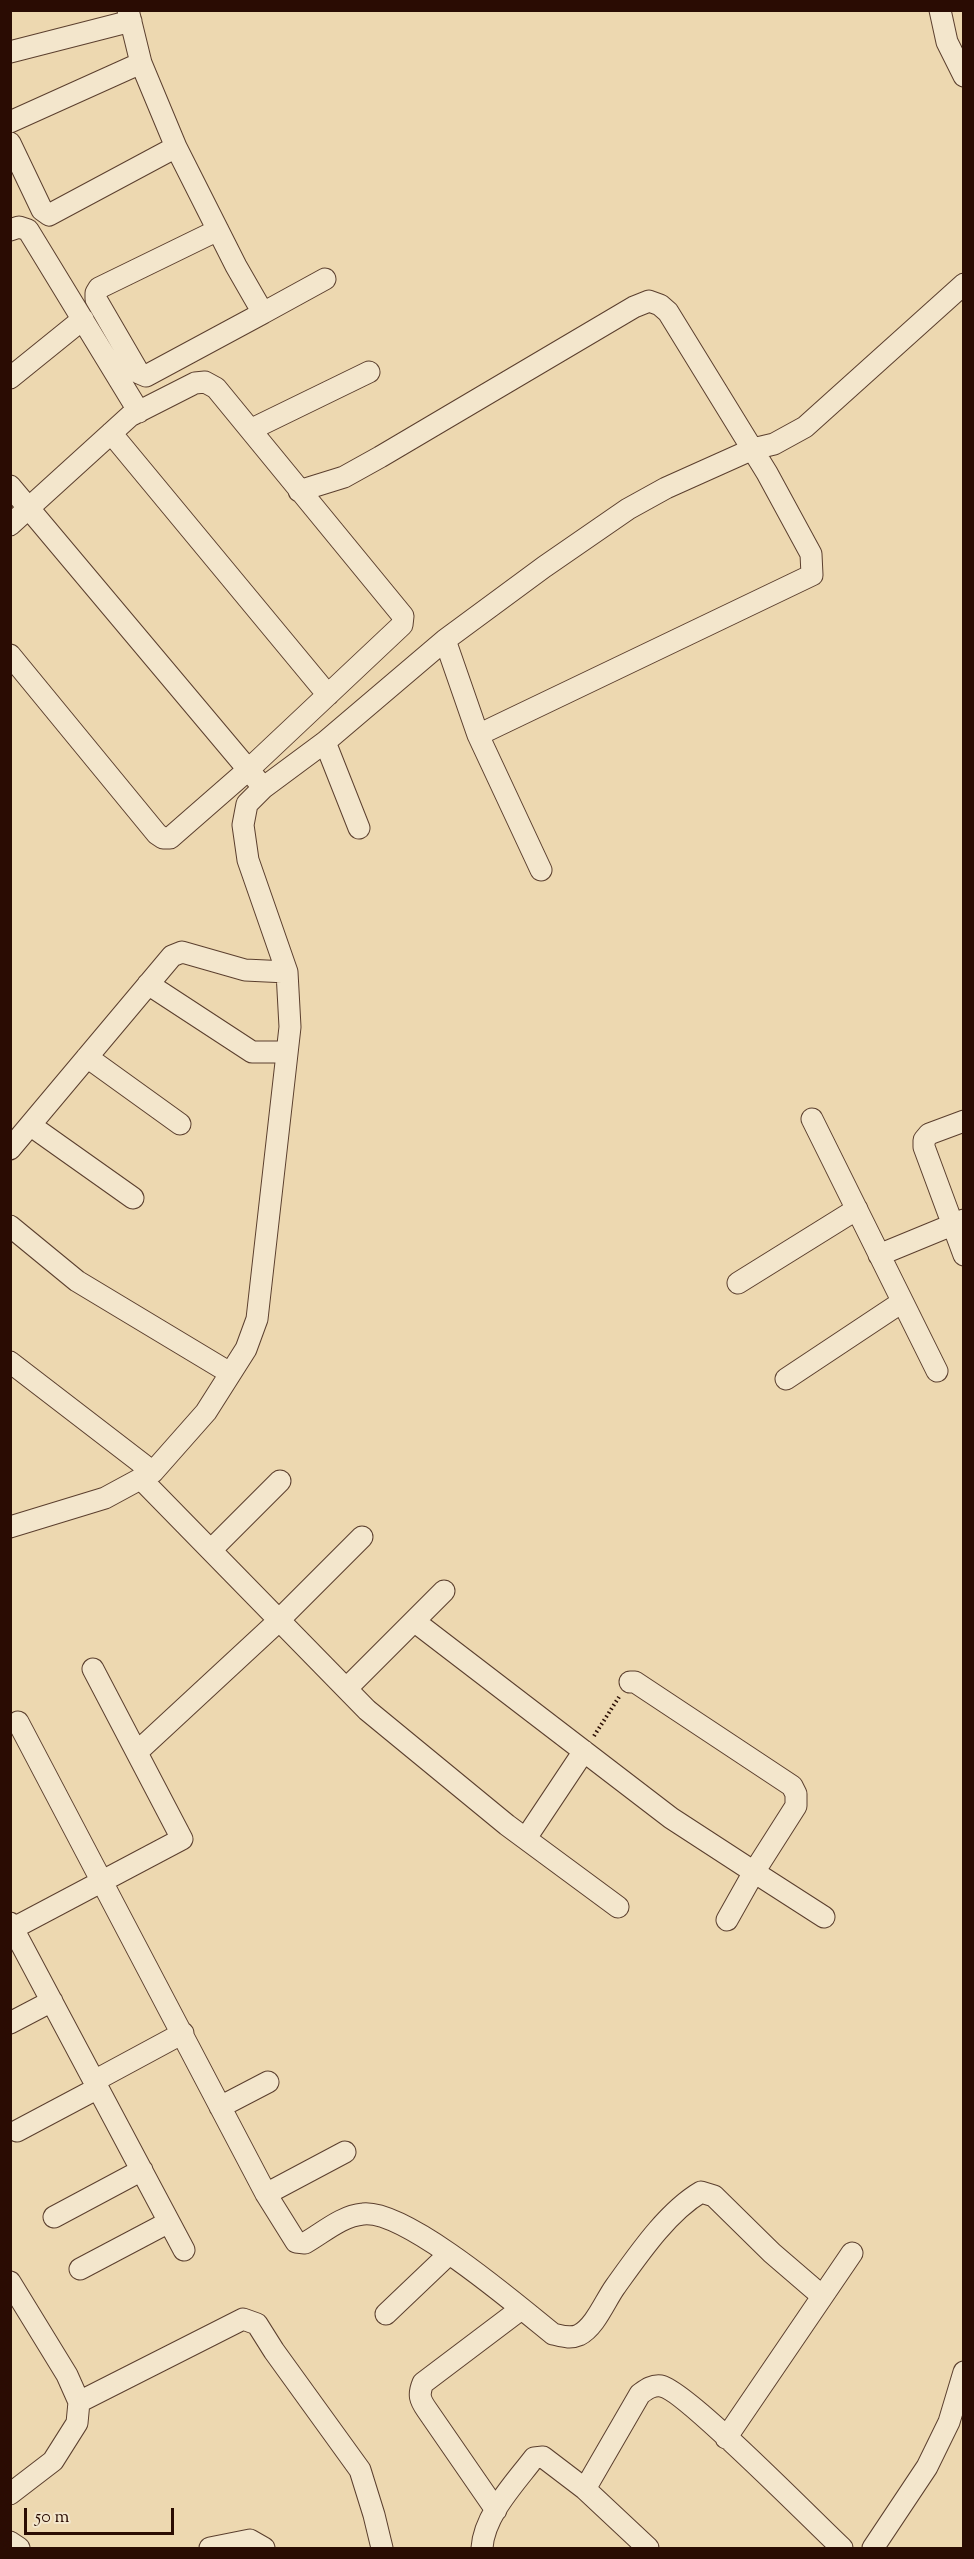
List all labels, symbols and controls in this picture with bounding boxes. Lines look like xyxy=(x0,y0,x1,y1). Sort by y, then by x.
scale bar xyxy=(27,2496,177,2534)
text: 50 m xyxy=(35,2505,69,2531)

